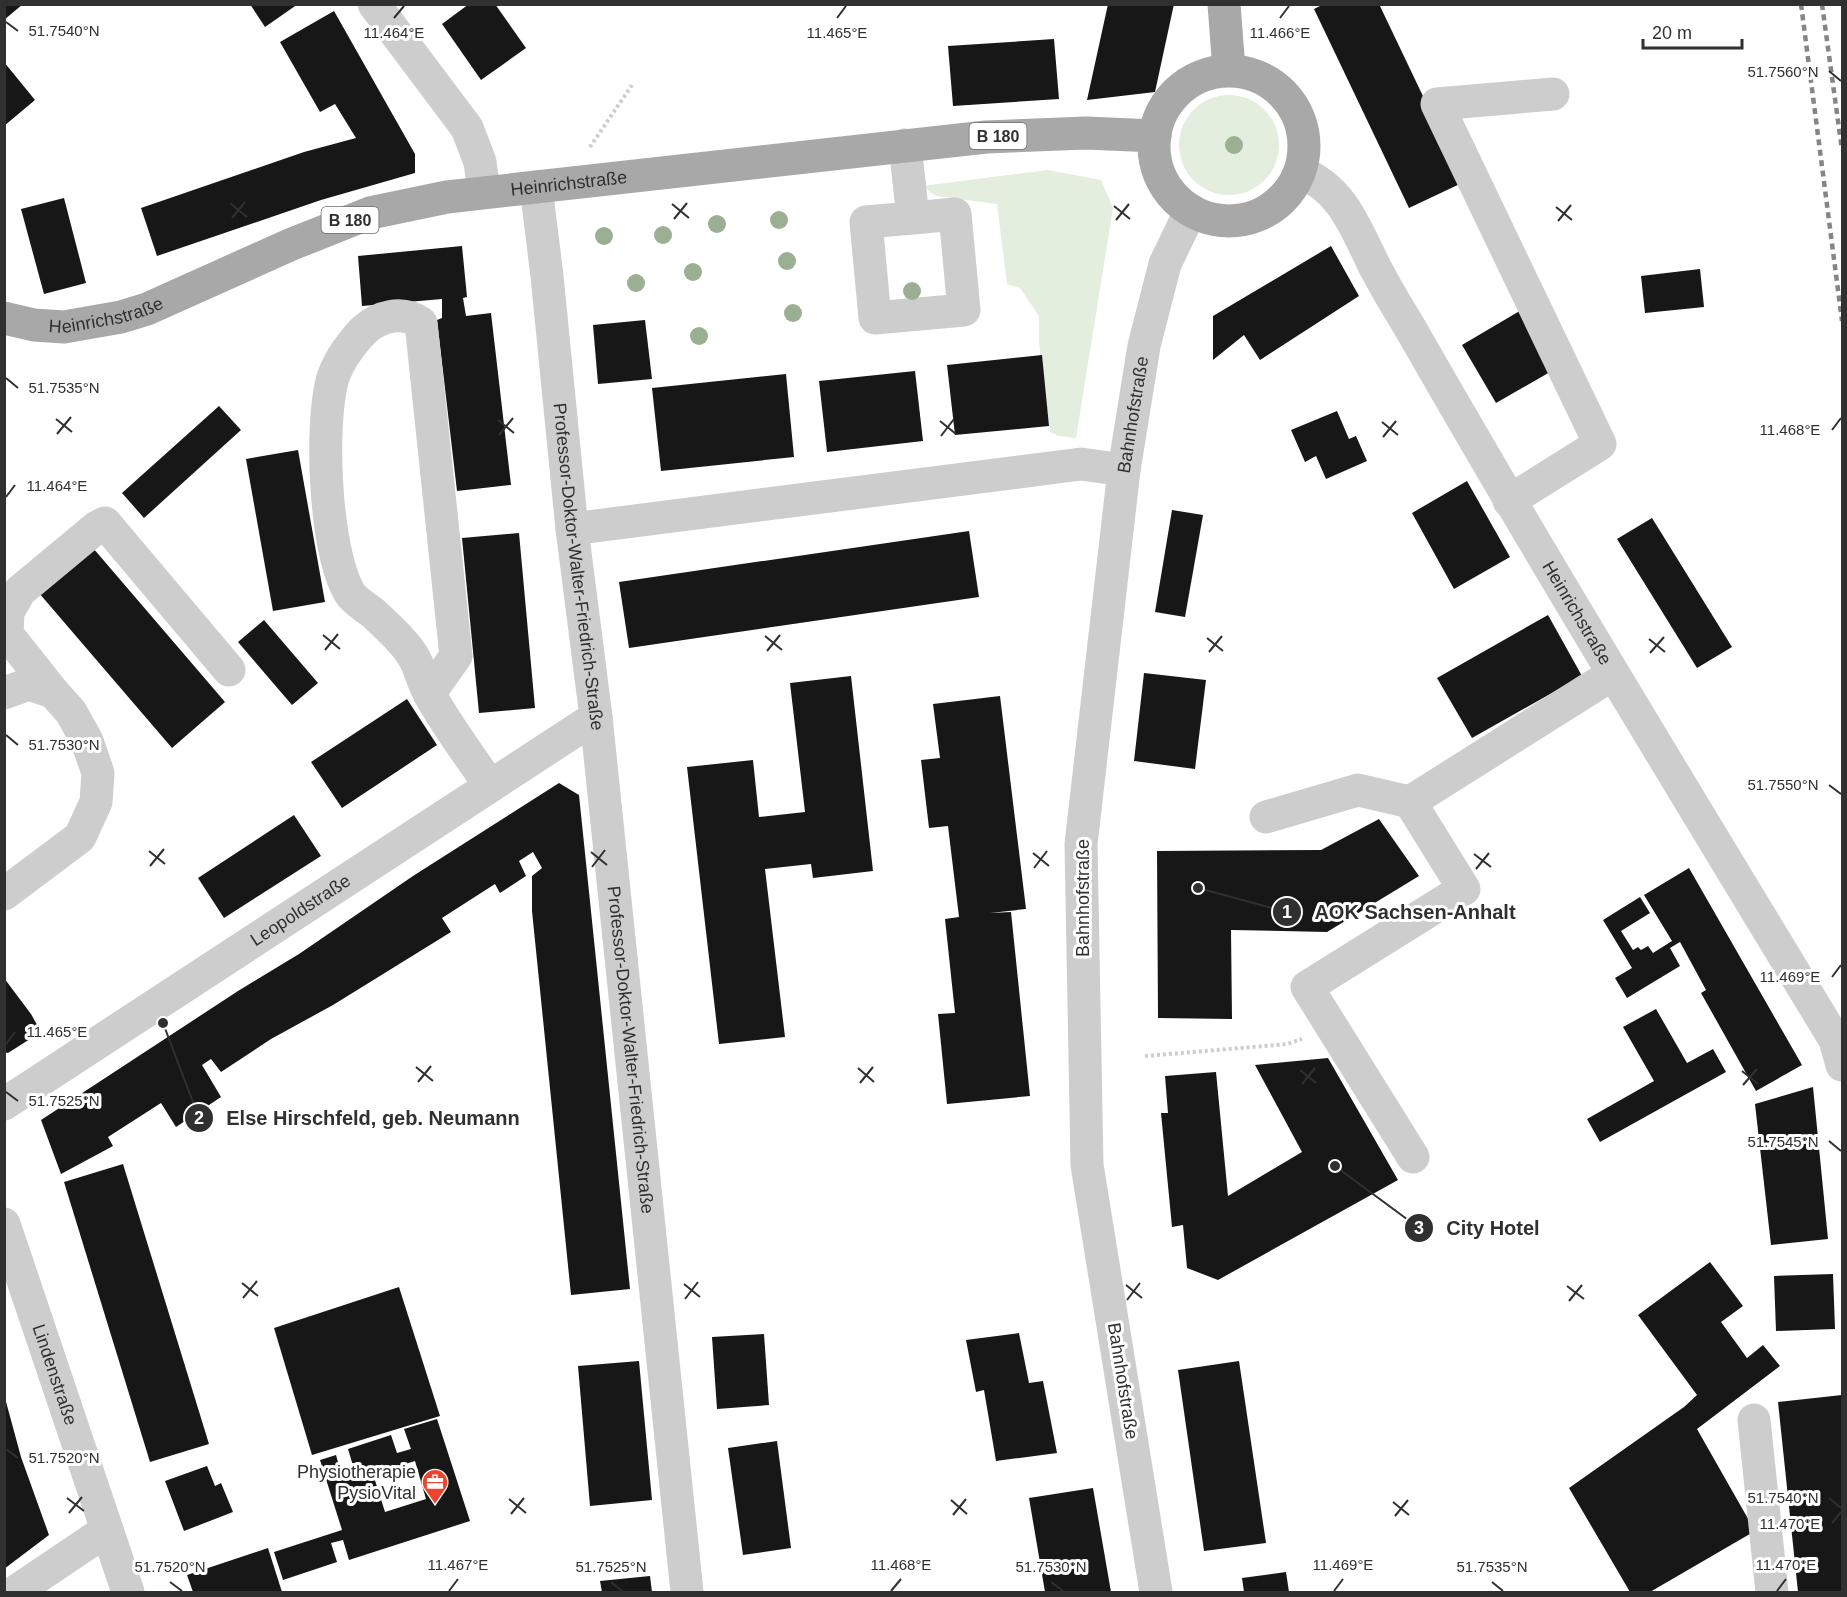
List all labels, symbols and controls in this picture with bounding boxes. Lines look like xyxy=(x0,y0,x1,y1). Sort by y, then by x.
scale bar xyxy=(1643,12,1742,50)
text: 51.7540°N xyxy=(28,22,100,39)
text: 20 m xyxy=(1652,23,1692,43)
text: 11.464°E xyxy=(364,24,424,41)
text: 11.465°E xyxy=(807,24,867,41)
text: 11.466°E xyxy=(1250,24,1310,41)
text: 51.7560°N xyxy=(1747,63,1819,80)
road number: B 180 xyxy=(970,123,1026,149)
street label: Heinrichstraße xyxy=(510,167,628,200)
road number: B 180 xyxy=(322,207,378,233)
street label: Heinrichstraße xyxy=(48,293,166,337)
street label: Bahnhofstraße xyxy=(1114,355,1152,475)
text: 51.7535°N xyxy=(28,379,100,396)
street label: Professor-Doktor-Walter-Friedrich-Straße xyxy=(550,402,607,731)
text: 11.468°E xyxy=(1760,421,1820,438)
text: 11.464°E xyxy=(27,477,87,494)
street label: Heinrichstraße xyxy=(1538,558,1616,668)
text: 51.7530°N xyxy=(28,736,100,753)
text: 51.7550°N xyxy=(1747,776,1819,793)
street label: Bahnhofstraße xyxy=(1073,839,1093,957)
street label: Leopoldstraße xyxy=(247,870,354,950)
street label: Professor-Doktor-Walter-Friedrich-Straße xyxy=(604,885,658,1215)
callout: AOK Sachsen-Anhalt xyxy=(1272,893,1527,931)
text: AOK Sachsen-Anhalt xyxy=(1314,901,1516,923)
text: 1 xyxy=(1282,902,1292,922)
text: 11.469°E xyxy=(1760,968,1820,985)
text: 11.465°E xyxy=(27,1023,87,1040)
text: 51.7525°N xyxy=(28,1092,100,1109)
callout: Else Hirschfeld, geb. Neumann xyxy=(184,1099,531,1137)
text: Else Hirschfeld, geb. Neumann xyxy=(226,1107,520,1129)
text: 2 xyxy=(194,1108,204,1128)
text: 51.7545°N xyxy=(1747,1133,1819,1150)
callout: City Hotel xyxy=(1404,1209,1552,1247)
text: City Hotel xyxy=(1446,1217,1540,1239)
text: 3 xyxy=(1414,1218,1424,1238)
street label: Bahnhofstraße xyxy=(1104,1321,1142,1441)
street label: Lindenstraße xyxy=(29,1322,81,1428)
text: 51.7520°N xyxy=(28,1449,100,1466)
place label: Physiotherapie PysioVital xyxy=(297,1462,416,1503)
office icon: Physiotherapie PysioVital xyxy=(420,1467,450,1505)
text: 51.7540°N xyxy=(1747,1489,1819,1506)
text: 11.470°E xyxy=(1760,1515,1820,1532)
text: 11.467°E xyxy=(428,1556,488,1573)
text: 11.468°E xyxy=(871,1556,931,1573)
text: 11.469°E xyxy=(1313,1556,1373,1573)
text: 11.470°E xyxy=(1756,1556,1816,1573)
text: 51.7520°N xyxy=(134,1558,206,1575)
text: 51.7525°N xyxy=(575,1558,647,1575)
text: 51.7530°N xyxy=(1015,1558,1087,1575)
text: 51.7535°N xyxy=(1456,1558,1528,1575)

